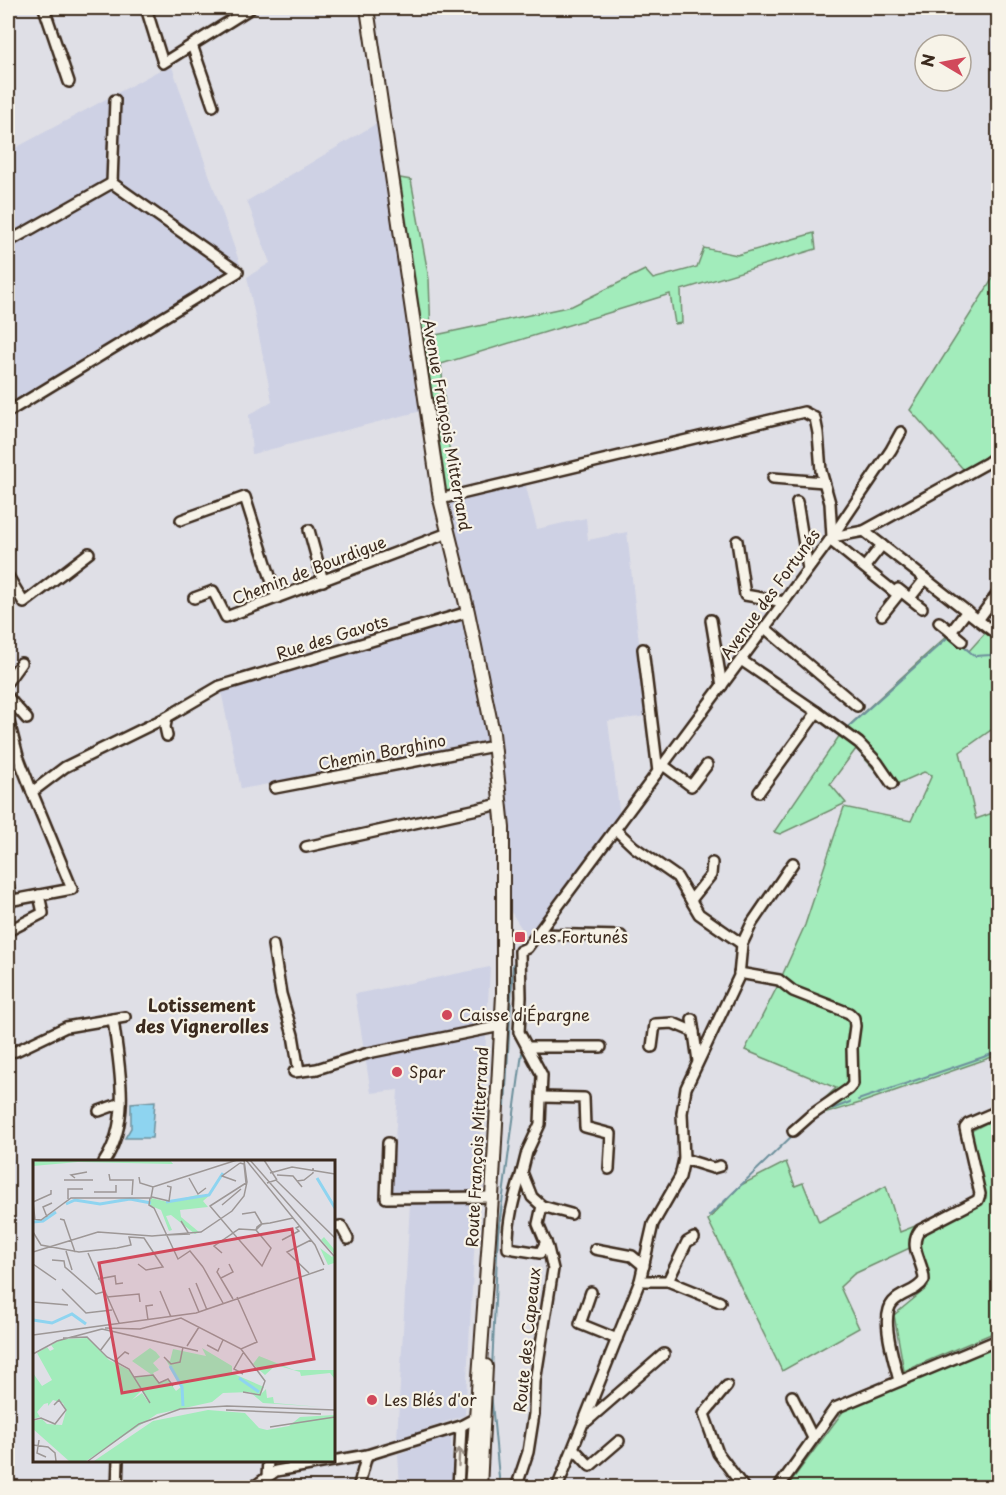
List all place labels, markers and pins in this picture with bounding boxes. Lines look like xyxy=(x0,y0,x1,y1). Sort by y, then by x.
place label: Les Fortunés xyxy=(532,924,628,948)
marker: Les Fortunés xyxy=(513,930,527,944)
place label: Caisse d'Épargne xyxy=(459,1002,590,1026)
marker: Caisse d'Épargne xyxy=(440,1008,454,1022)
place label: Spar xyxy=(409,1059,446,1083)
marker: Spar xyxy=(390,1065,404,1079)
place label: Les Blés d'or xyxy=(384,1387,477,1411)
marker: Les Blés d'or xyxy=(365,1393,379,1407)

